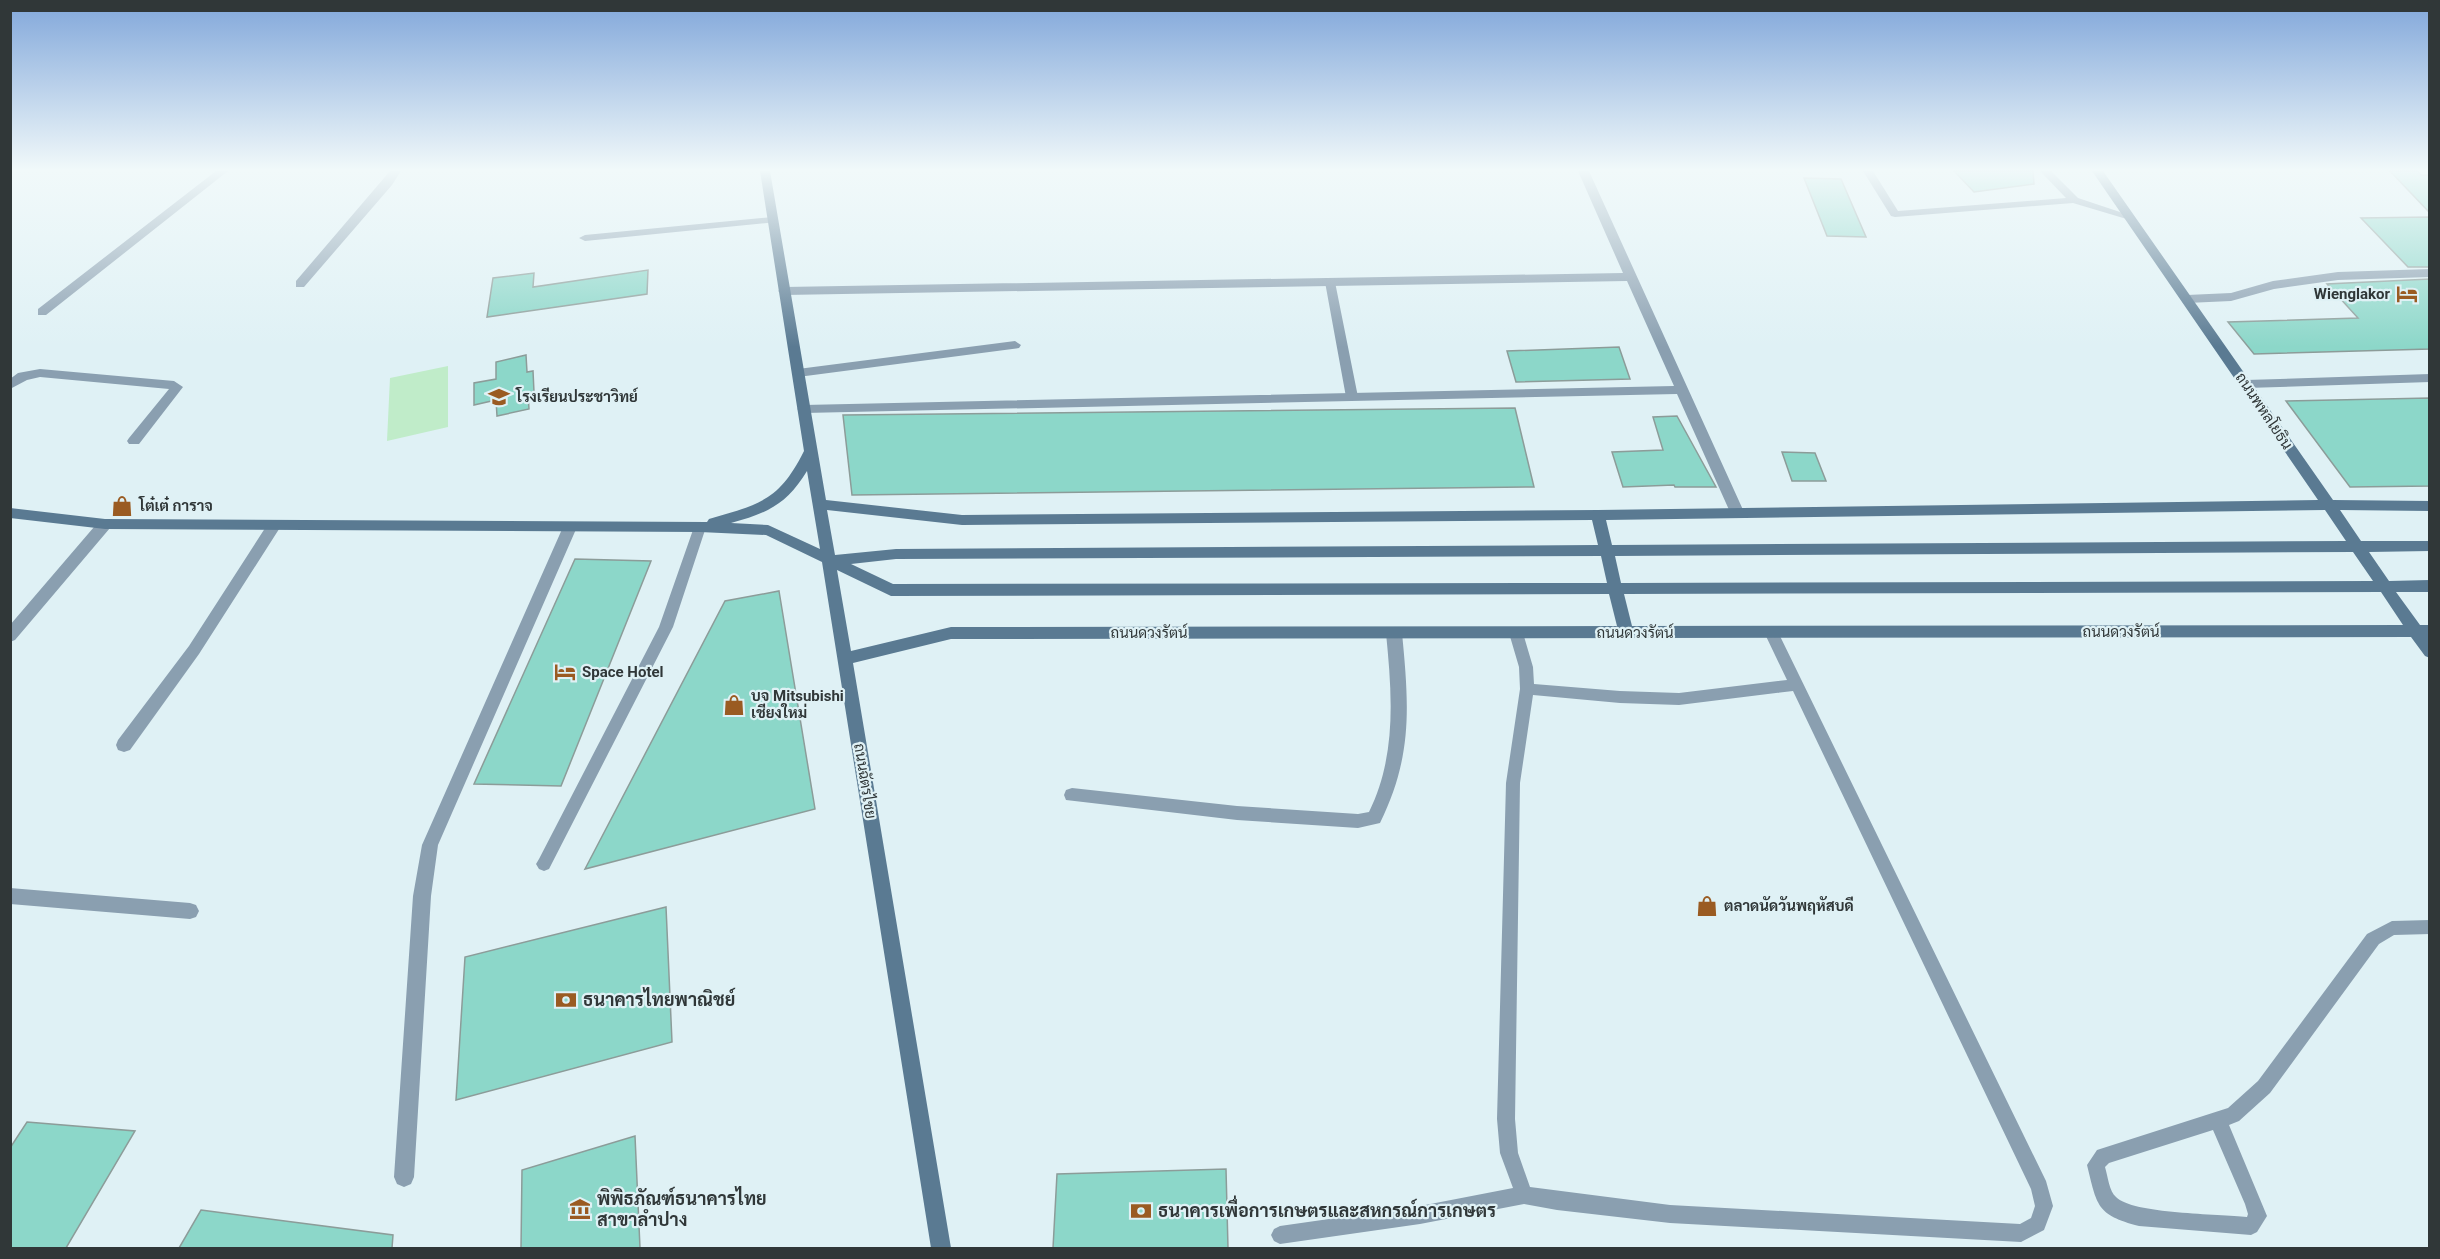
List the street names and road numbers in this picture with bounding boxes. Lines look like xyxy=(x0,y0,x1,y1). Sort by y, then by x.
street label: ถนนพหลโยธิน xyxy=(2232,369,2297,453)
street label: ถนนดวงรัตน์ xyxy=(2082,622,2160,641)
street label: ถนนดวงรัตน์ xyxy=(1110,623,1188,642)
street label: ถนนดวงรัตน์ xyxy=(1596,623,1674,642)
street label: ถนนฉัตรไชย xyxy=(850,742,881,820)

